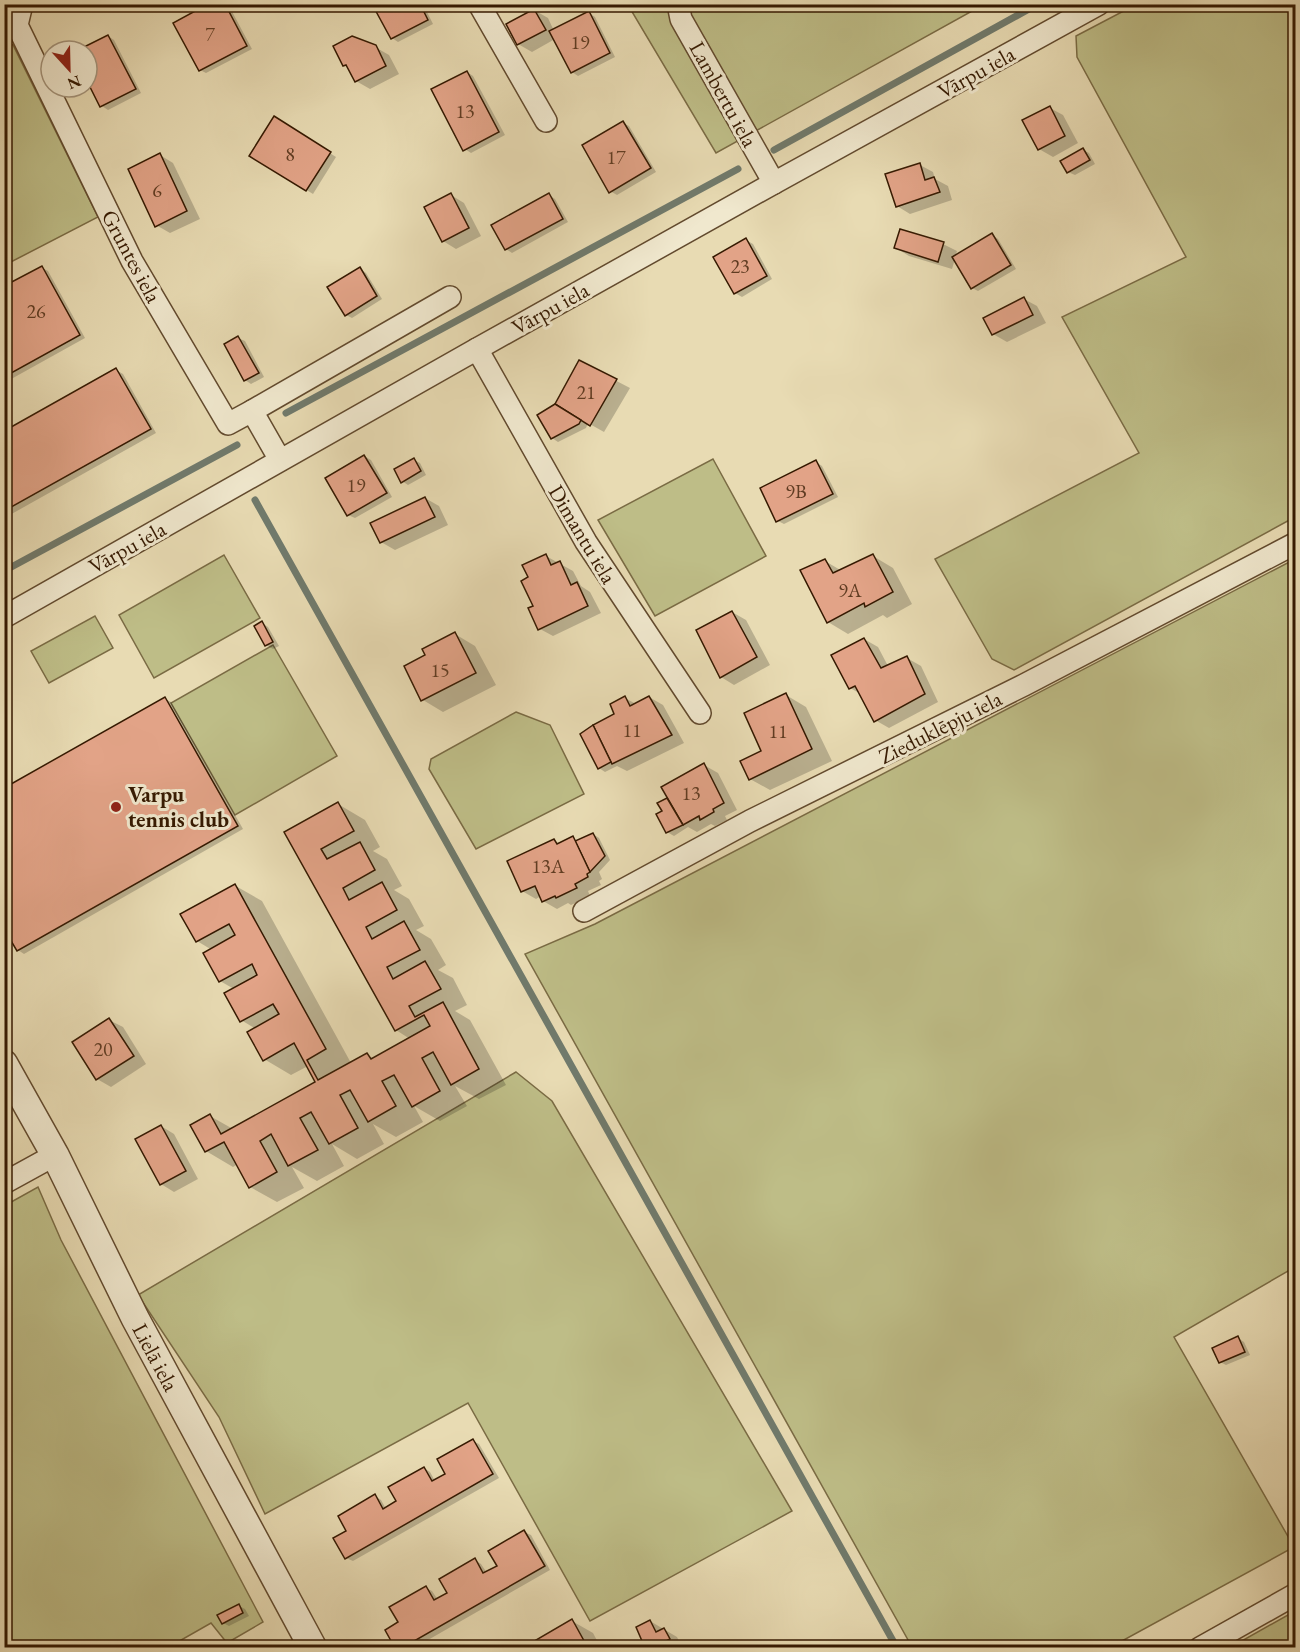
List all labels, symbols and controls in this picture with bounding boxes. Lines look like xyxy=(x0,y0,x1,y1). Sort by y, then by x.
house number: 7 xyxy=(205,21,215,47)
house number: 19 xyxy=(570,29,590,55)
street label: Lambertu iela xyxy=(683,36,765,153)
north arrow xyxy=(39,39,99,99)
street label: Vārpu iela xyxy=(932,39,1020,106)
text: N xyxy=(64,70,84,95)
house number: 13 xyxy=(455,98,475,124)
house number: 8 xyxy=(285,141,295,167)
house number: 17 xyxy=(606,144,626,170)
house number: 6 xyxy=(152,177,162,203)
street label: Gruntes iela xyxy=(95,205,168,308)
house number: 23 xyxy=(730,253,750,279)
street label: Vārpu iela xyxy=(506,275,594,342)
house number: 26 xyxy=(26,298,46,324)
house number: 21 xyxy=(576,379,596,405)
house number: 19 xyxy=(346,472,366,498)
house number: 9B xyxy=(785,478,807,504)
street label: Dimantu iela xyxy=(542,479,624,589)
street label: Vārpu iela xyxy=(83,514,171,581)
house number: 9A xyxy=(838,577,862,603)
house number: 15 xyxy=(430,657,450,683)
street label: Zieduklēpju iela xyxy=(874,684,1007,771)
house number: 11 xyxy=(622,717,642,743)
house number: 11 xyxy=(768,718,788,744)
place label: Varpu tennis club xyxy=(128,780,229,834)
house number: 13 xyxy=(681,780,701,806)
marker: Varpu tennis club xyxy=(109,800,123,814)
house number: 13A xyxy=(531,853,565,879)
house number: 20 xyxy=(93,1036,113,1062)
street label: Lielā iela xyxy=(126,1318,186,1397)

